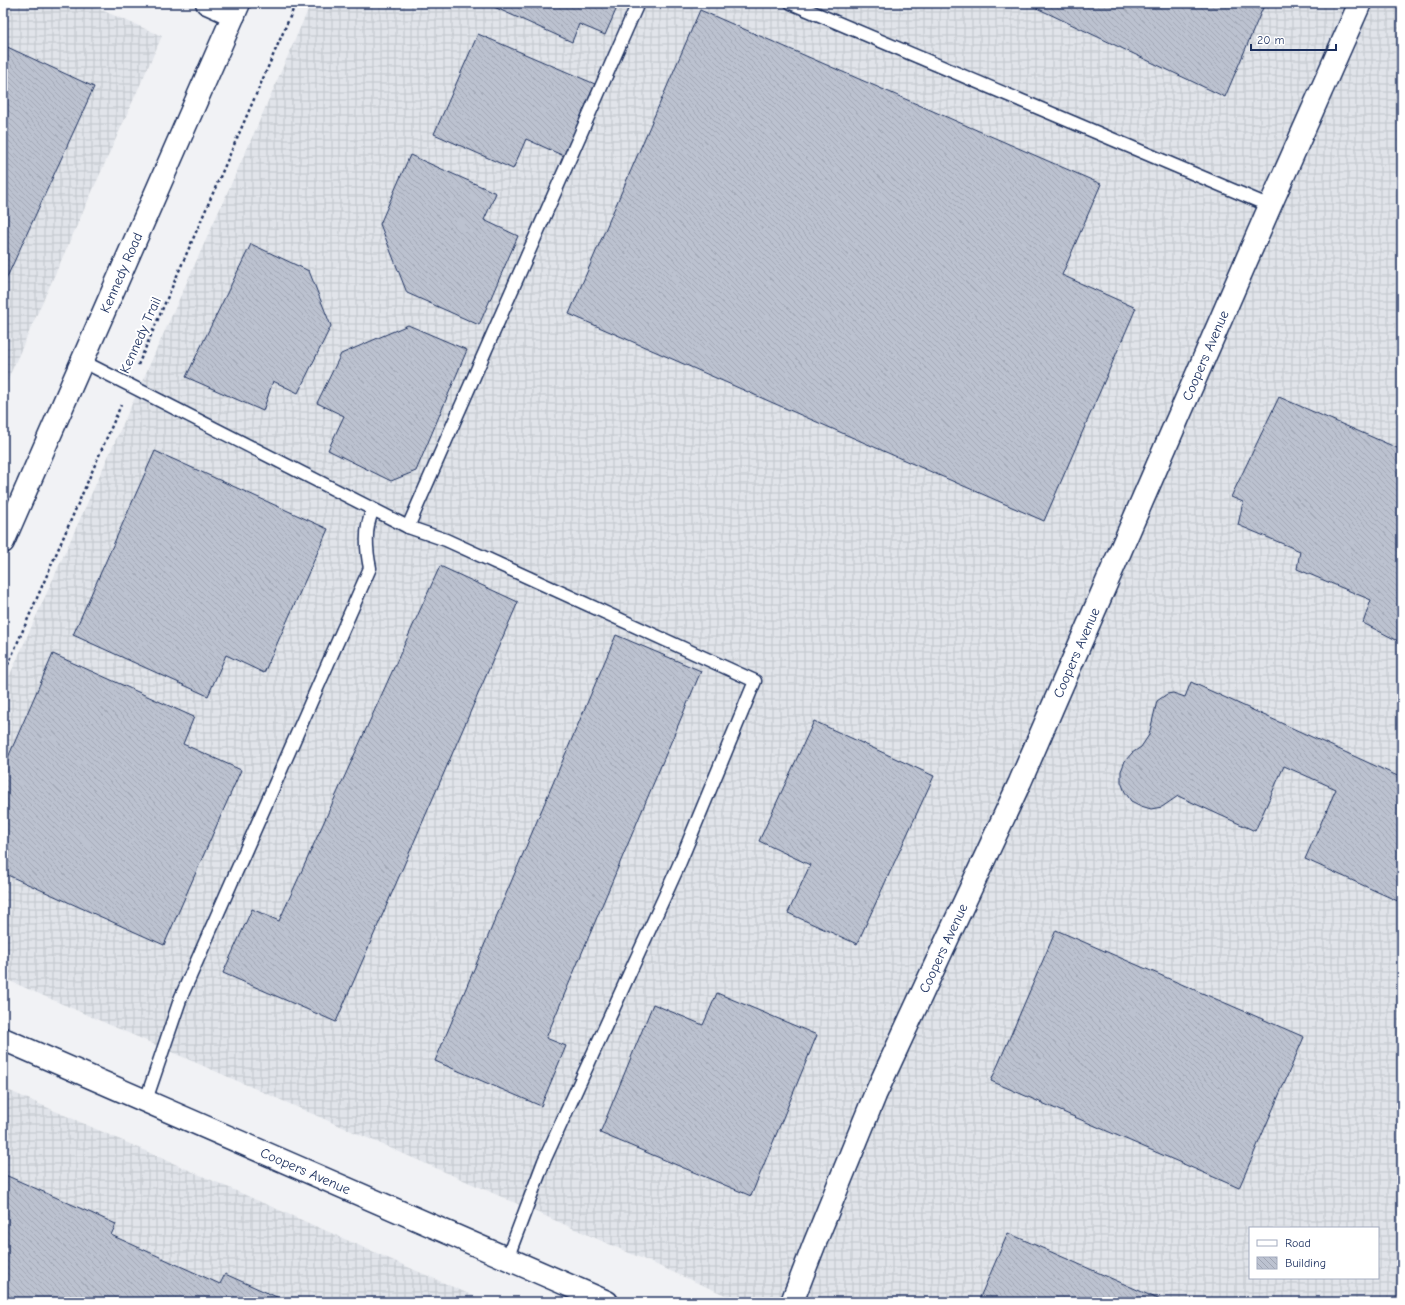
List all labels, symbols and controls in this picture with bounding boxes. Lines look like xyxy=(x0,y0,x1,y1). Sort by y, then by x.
scale bar xyxy=(1251,26,1336,52)
text: 20 m xyxy=(1257,33,1285,47)
street label: Kennedy Road xyxy=(96,230,146,316)
street label: Kennedy Trail xyxy=(116,294,165,376)
street label: Coopers Avenue xyxy=(1179,308,1233,403)
street label: Coopers Avenue xyxy=(1050,605,1104,701)
street label: Coopers Avenue xyxy=(916,901,972,996)
street label: Coopers Avenue xyxy=(258,1144,353,1198)
legend xyxy=(1249,1227,1379,1279)
text: Road xyxy=(1285,1236,1311,1250)
text: Building xyxy=(1285,1256,1326,1270)

